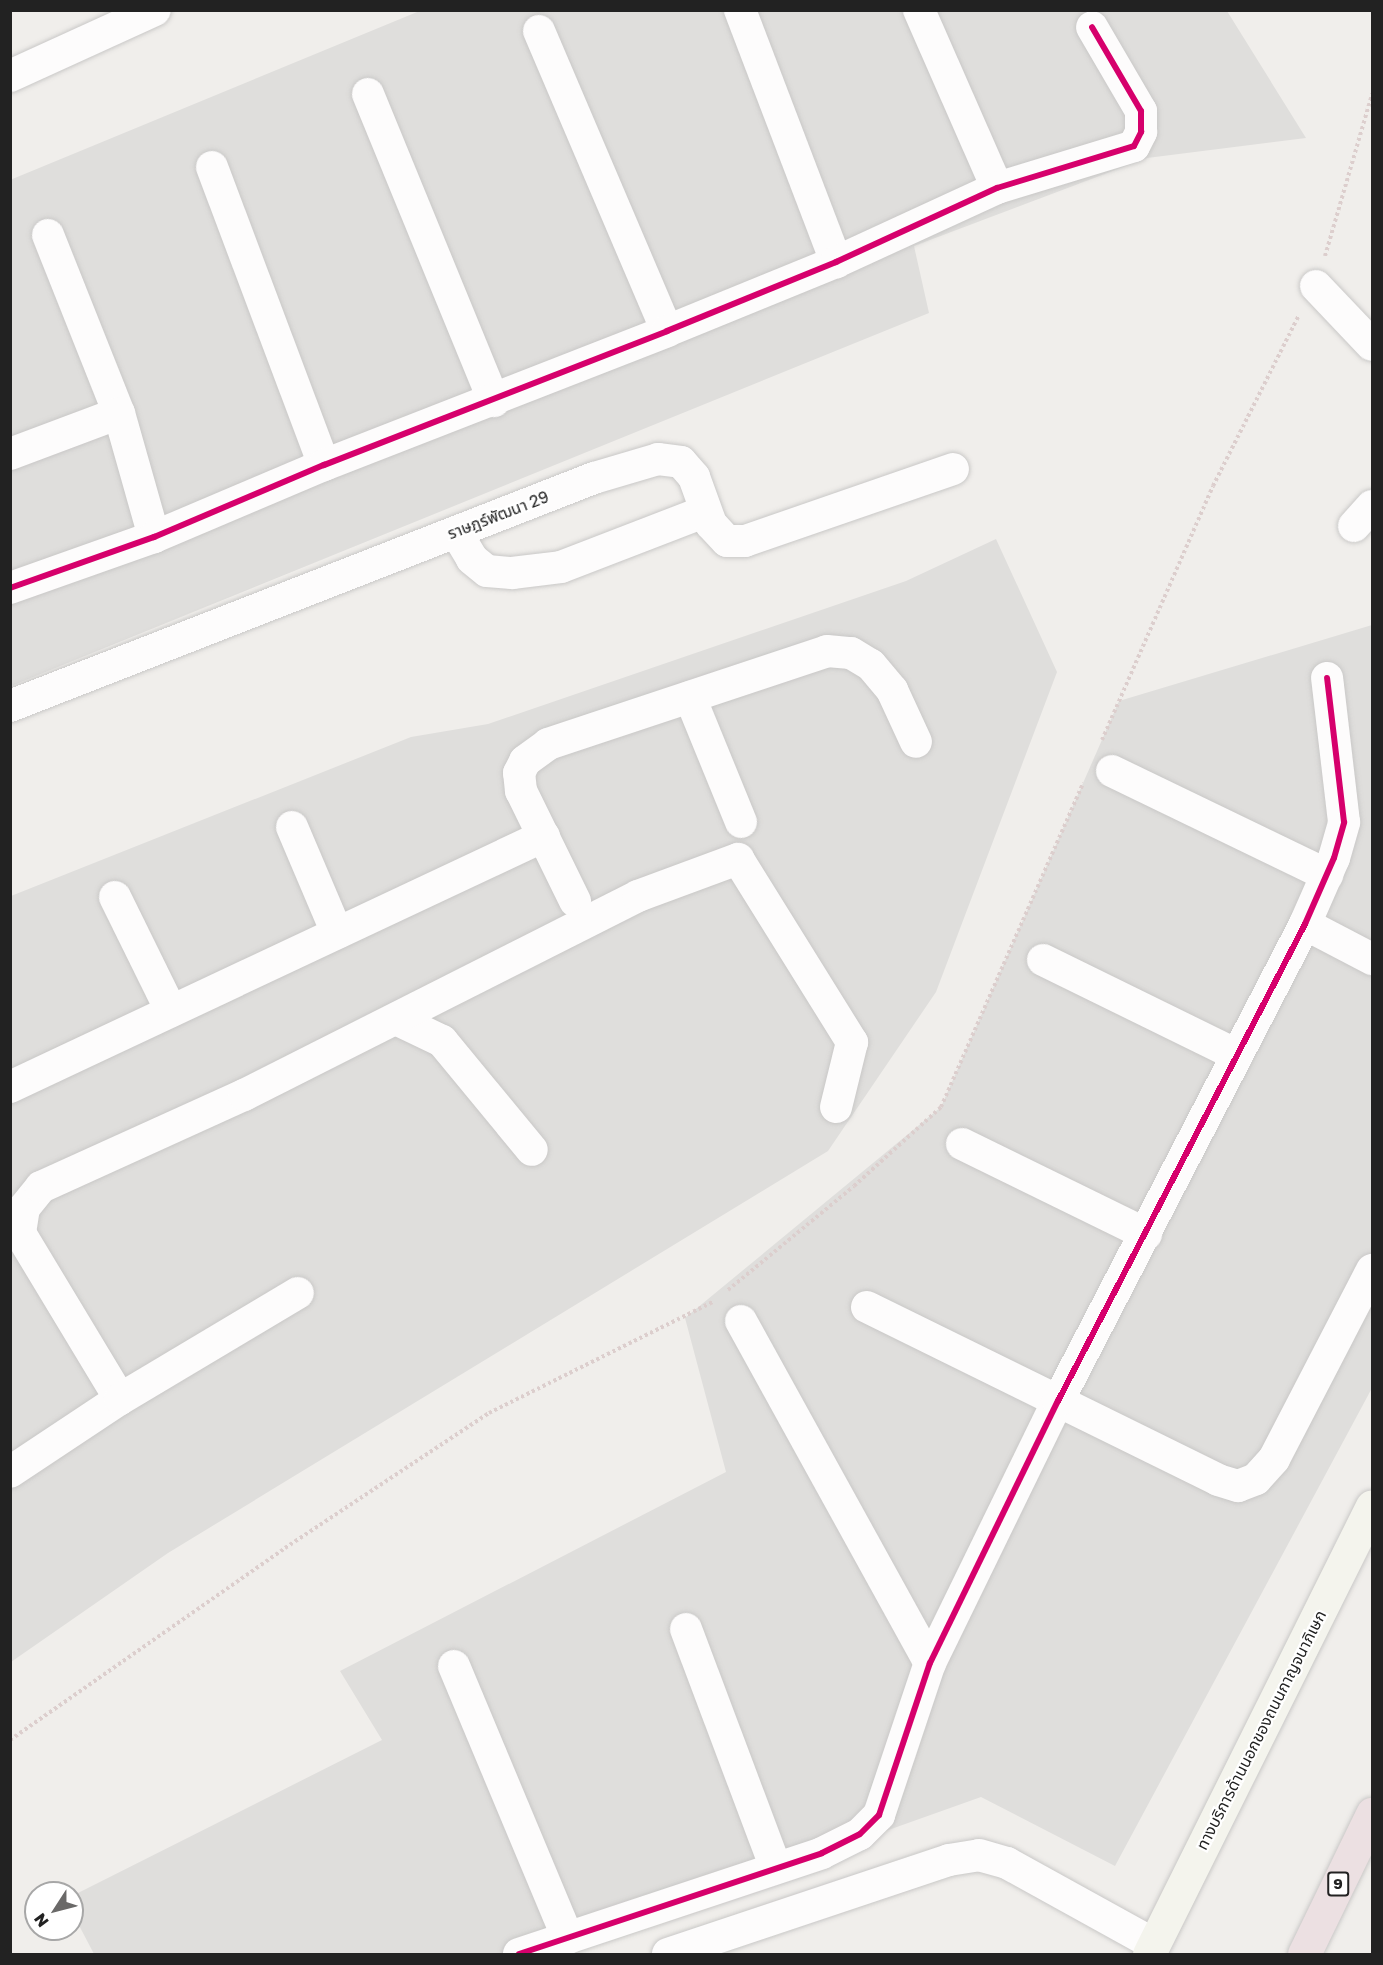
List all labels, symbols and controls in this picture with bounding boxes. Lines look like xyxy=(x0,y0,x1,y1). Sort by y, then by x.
street label: ราษฎร์พัฒนา 29 xyxy=(445,487,551,543)
street label: ทางบริการด้านนอกของถนนกาญจนาภิเษก xyxy=(1192,1607,1330,1853)
road number: 9 xyxy=(1326,1872,1350,1896)
north arrow xyxy=(24,1881,84,1941)
text: N xyxy=(29,1910,53,1931)

